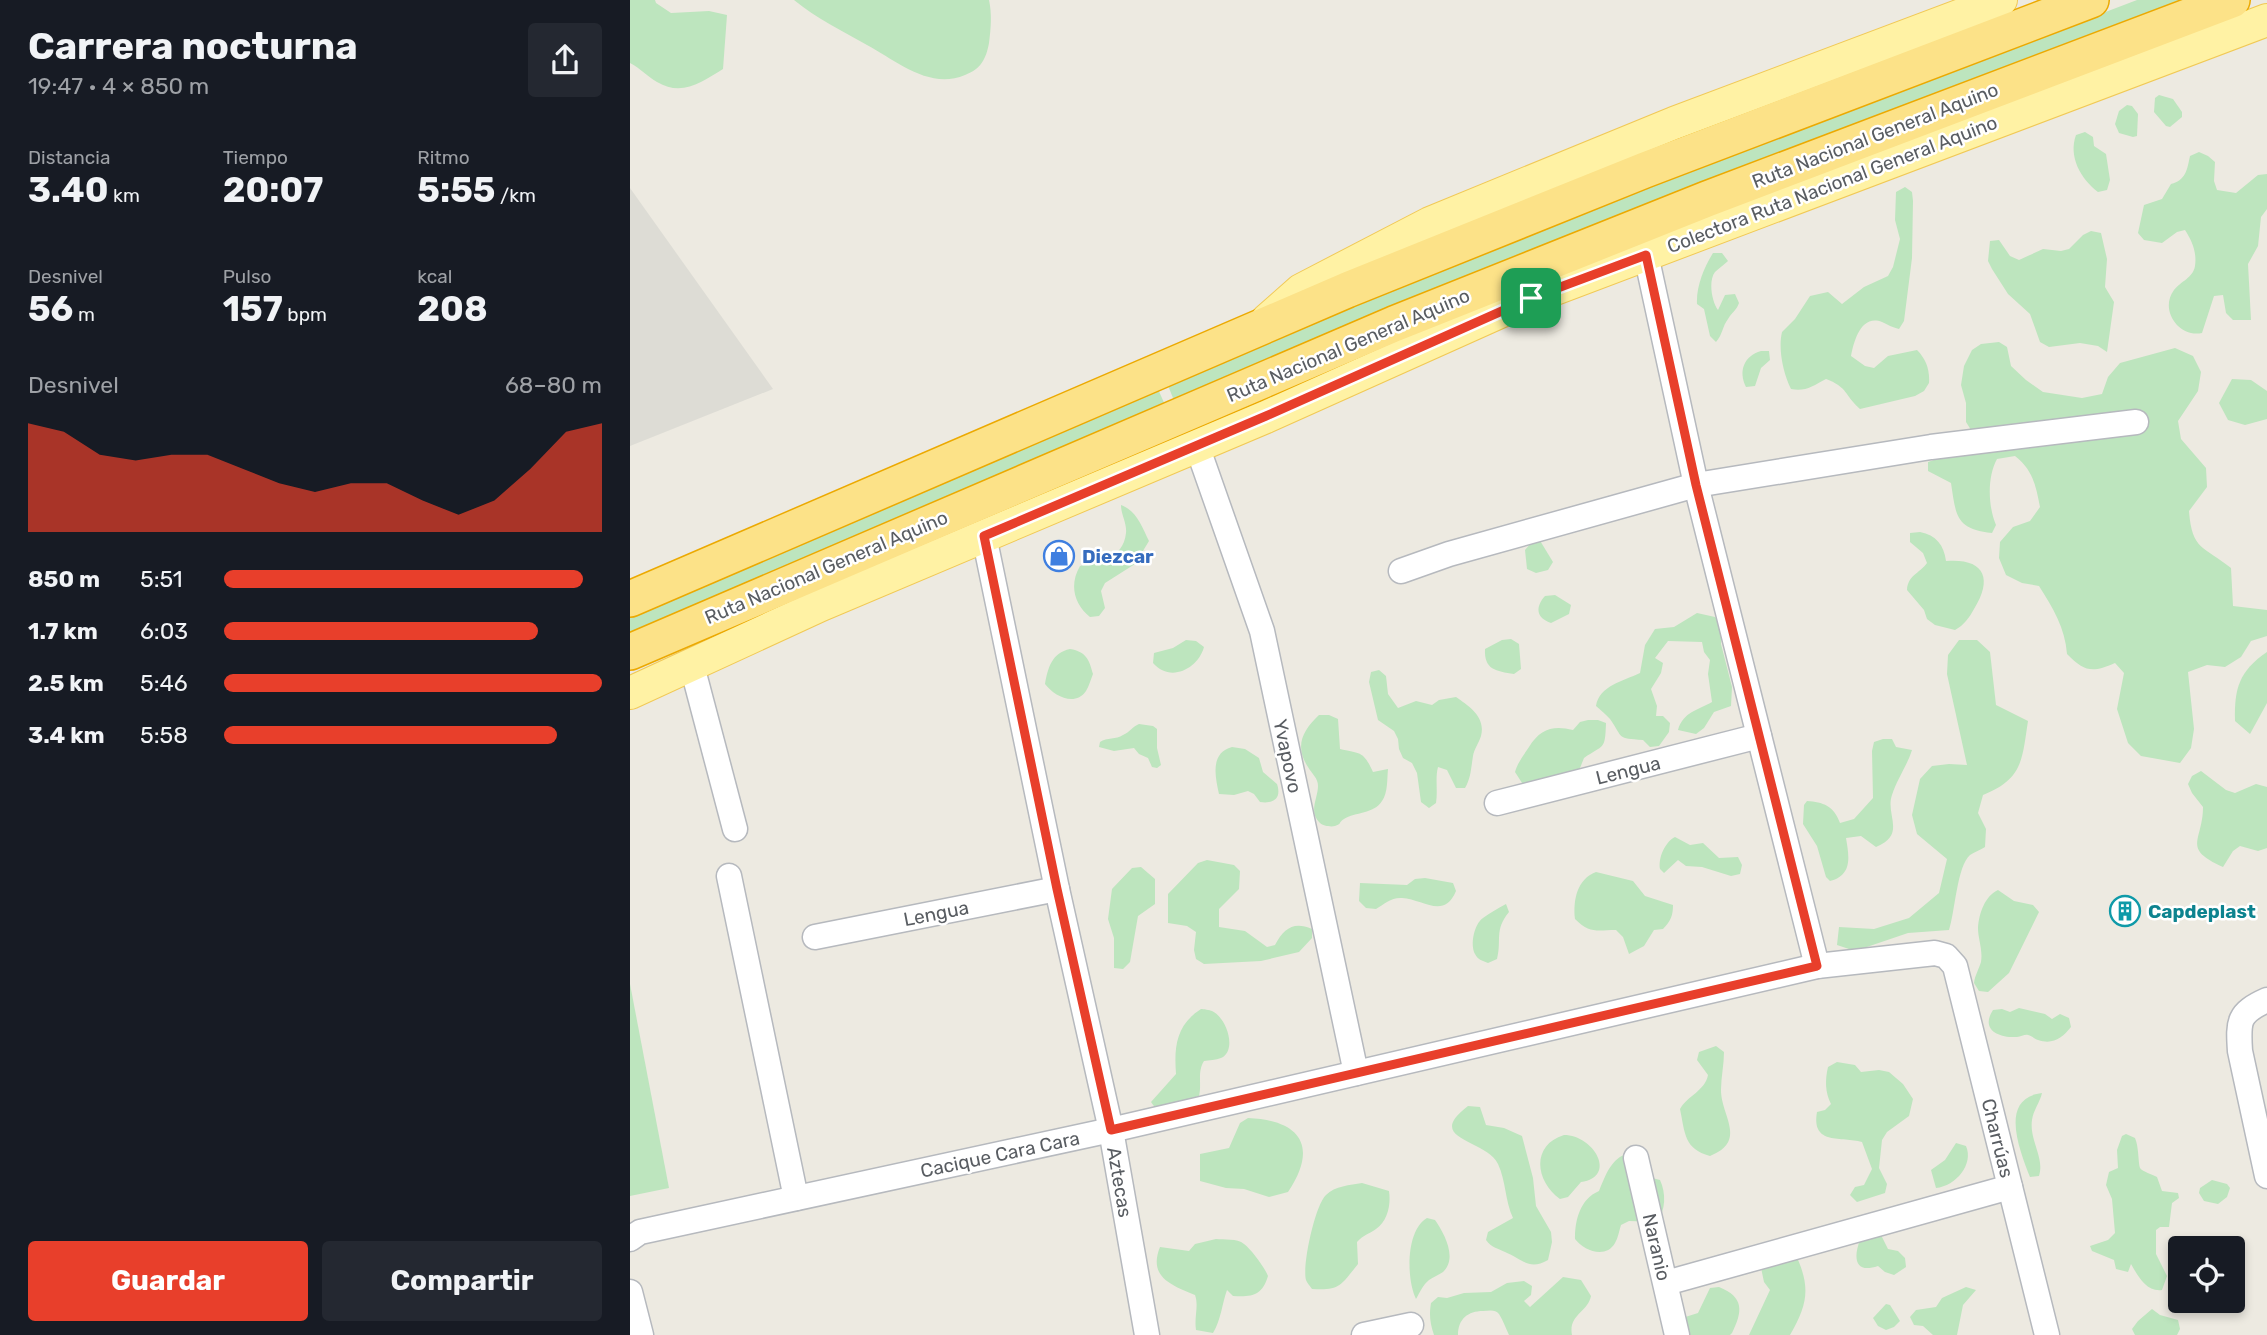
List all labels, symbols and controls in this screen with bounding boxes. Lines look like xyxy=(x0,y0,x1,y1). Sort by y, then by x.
text: Carrera nocturna xyxy=(28,23,358,69)
button: share xyxy=(528,23,602,97)
text: 19:47 · 4 × 850 m xyxy=(28,72,209,100)
street label: Ruta Nacional General Aquino xyxy=(1749,78,2002,193)
street label: Colectora Ruta Nacional General Aquino xyxy=(1664,111,2000,258)
text: Distancia xyxy=(28,146,110,169)
text: Tiempo xyxy=(223,146,288,169)
text: Ritmo xyxy=(417,146,470,169)
text: 3.40 xyxy=(28,169,108,211)
text: 20:07 xyxy=(223,169,323,211)
text: 5:55 xyxy=(417,169,495,211)
text: km xyxy=(108,184,140,207)
text: /km xyxy=(495,184,536,207)
text: Desnivel xyxy=(28,265,103,288)
text: Pulso xyxy=(223,265,272,288)
text: kcal xyxy=(417,265,452,288)
pin xyxy=(1501,268,1561,328)
icon: arrive xyxy=(1512,279,1550,317)
street label: Ruta Nacional General Aquino xyxy=(1223,284,1473,407)
text: 56 xyxy=(28,288,73,330)
text: 157 xyxy=(223,288,283,330)
text: 208 xyxy=(417,288,488,330)
text: m xyxy=(73,303,95,326)
text: bpm xyxy=(283,303,327,326)
text: Desnivel xyxy=(28,371,119,399)
text: 68–80 m xyxy=(505,371,602,399)
street label: Ruta Nacional General Aquino xyxy=(701,506,951,629)
shop icon: Diezcar xyxy=(1042,539,1076,573)
place label: Diezcar xyxy=(1082,545,1154,568)
text: 850 m xyxy=(28,565,100,593)
text: 5:51 xyxy=(140,565,183,593)
text: 1.7 km xyxy=(28,617,98,645)
text: 6:03 xyxy=(140,617,188,645)
text: 2.5 km xyxy=(28,669,104,697)
text: 5:46 xyxy=(140,669,188,697)
street label: Yvapovo xyxy=(1268,717,1307,795)
text: 3.4 km xyxy=(28,721,105,749)
text: 5:58 xyxy=(140,721,188,749)
street label: Lengua xyxy=(1593,751,1663,790)
building icon: Capdeplast xyxy=(2108,894,2142,928)
street label: Lengua xyxy=(902,896,971,931)
place label: Capdeplast xyxy=(2148,900,2256,923)
street label: Charrúas xyxy=(1977,1096,2018,1180)
street label: Cacique Cara Cara xyxy=(918,1126,1082,1183)
street label: Aztecas xyxy=(1102,1145,1137,1219)
street label: Naranio xyxy=(1638,1211,1675,1283)
map controls xyxy=(2168,1236,2245,1313)
button: locate xyxy=(2168,1236,2245,1313)
button: Guardar xyxy=(28,1241,308,1321)
button: Compartir xyxy=(322,1241,602,1321)

